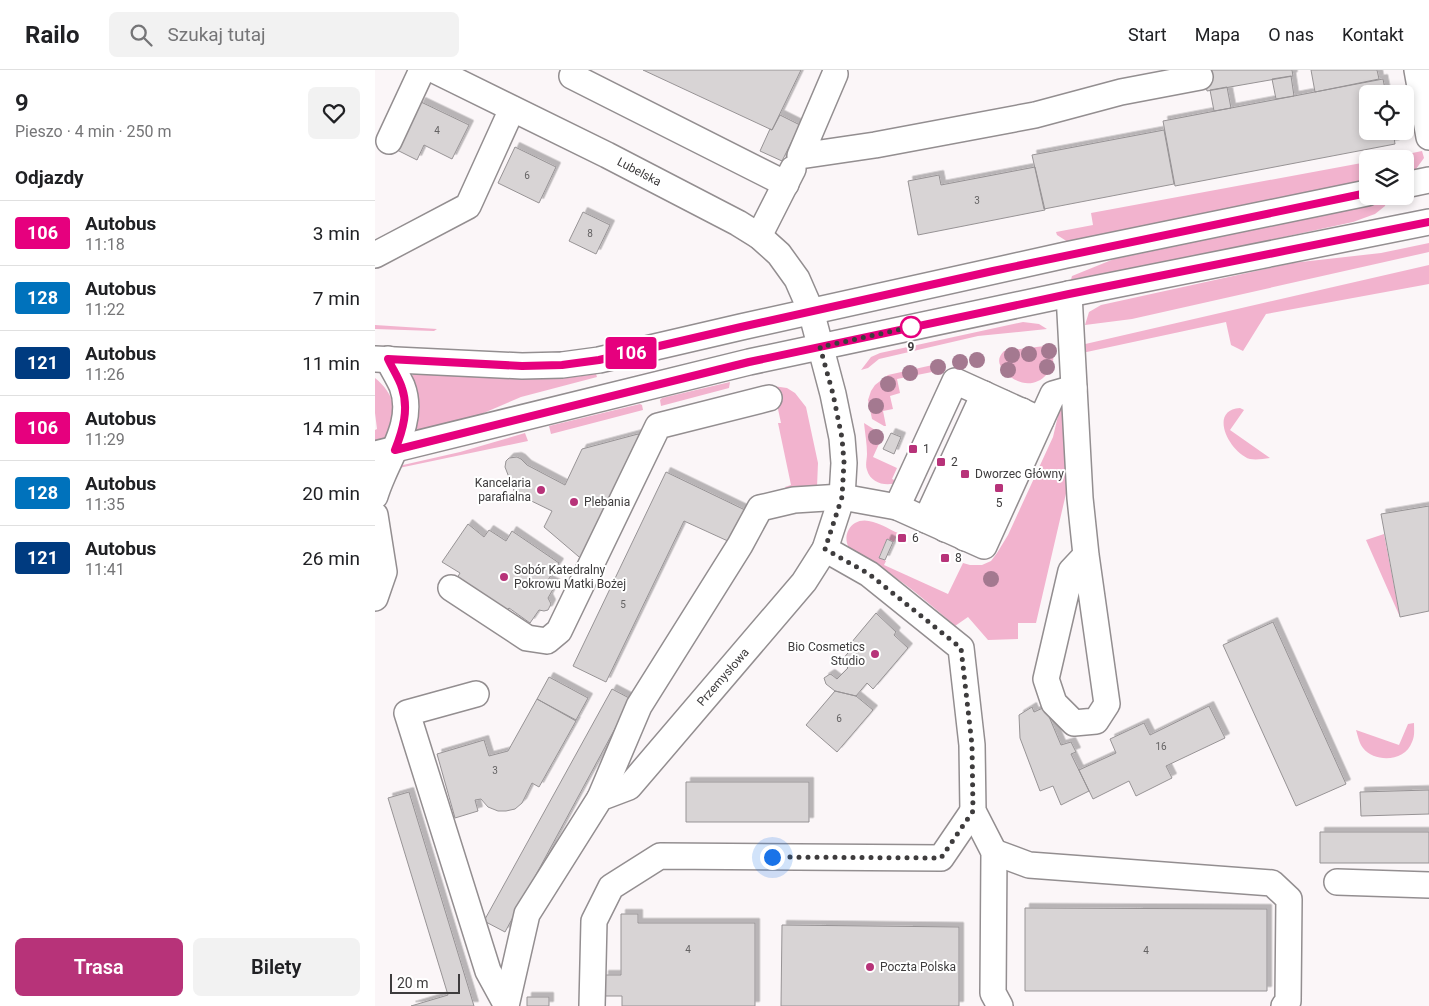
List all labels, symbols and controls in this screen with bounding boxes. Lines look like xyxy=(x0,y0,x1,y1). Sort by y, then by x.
search box xyxy=(109,12,459,57)
text: Railo xyxy=(25,21,79,49)
icon: search xyxy=(127,21,155,49)
text: Szukaj tutaj xyxy=(167,23,266,46)
text: Start xyxy=(1128,24,1167,45)
text: Mapa xyxy=(1195,24,1240,45)
text: O nas xyxy=(1268,24,1314,45)
text: Kontakt xyxy=(1342,24,1404,45)
map controls xyxy=(1359,85,1414,205)
button: locate xyxy=(1359,85,1414,140)
button: heart xyxy=(308,87,360,139)
text: 9 xyxy=(15,89,29,117)
text: Pieszo · 4 min · 250 m xyxy=(15,122,172,141)
house number: 4 xyxy=(434,125,440,136)
button: layers xyxy=(1359,150,1414,205)
street label: Lubelska xyxy=(615,154,664,189)
text: Odjazdy xyxy=(15,166,84,189)
house number: 6 xyxy=(524,170,530,181)
house number: 3 xyxy=(974,195,980,206)
text: Autobus xyxy=(85,212,156,235)
text: 106 xyxy=(27,222,58,243)
text: 3 min xyxy=(313,222,360,245)
house number: 8 xyxy=(587,228,593,239)
text: 11:18 xyxy=(85,235,125,254)
text: Autobus xyxy=(85,277,156,300)
text: 128 xyxy=(27,287,58,308)
text: 7 min xyxy=(313,287,360,310)
text: 11:22 xyxy=(85,300,125,319)
marker: 9 xyxy=(900,316,922,338)
line badge: 106 xyxy=(602,337,660,369)
place label: 9 xyxy=(908,340,915,354)
text: Autobus xyxy=(85,342,156,365)
text: 106 xyxy=(616,342,646,363)
text: 121 xyxy=(27,352,58,373)
text: 11 min xyxy=(302,352,360,375)
text: 11:26 xyxy=(85,365,125,384)
text: Autobus xyxy=(85,407,156,430)
text: 106 xyxy=(27,417,58,438)
text: 14 min xyxy=(302,417,360,440)
text: 11:29 xyxy=(85,430,125,449)
place label: 1 xyxy=(923,442,930,456)
marker: 1 xyxy=(907,443,919,455)
place label: 2 xyxy=(951,455,958,469)
marker: 2 xyxy=(935,456,947,468)
place label: Dworzec Główny xyxy=(975,467,1064,481)
marker: Dworzec Główny xyxy=(959,468,971,480)
text: Autobus xyxy=(85,472,156,495)
place label: Kancelaria parafialna xyxy=(475,476,531,504)
text: 128 xyxy=(27,482,58,503)
text: 20 min xyxy=(302,482,360,505)
marker: 5 xyxy=(993,482,1005,494)
marker: Kancelaria parafialna xyxy=(535,484,547,496)
text: 11:35 xyxy=(85,495,125,514)
place label: Plebania xyxy=(584,495,630,509)
marker: Plebania xyxy=(568,496,580,508)
place label: 5 xyxy=(996,496,1003,510)
place label: 6 xyxy=(912,531,919,545)
marker: 6 xyxy=(896,532,908,544)
text: Autobus xyxy=(85,537,156,560)
text: 121 xyxy=(27,547,58,568)
text: 26 min xyxy=(302,547,360,570)
place label: 8 xyxy=(955,551,962,565)
marker: 8 xyxy=(939,552,951,564)
text: 11:41 xyxy=(85,560,125,579)
place label: Sobór Katedralny Pokrowu Matki Bożej xyxy=(514,563,626,591)
marker: Sobór Katedralny Pokrowu Matki Bożej xyxy=(498,571,510,583)
house number: 5 xyxy=(620,599,626,610)
place label: Bio Cosmetics Studio xyxy=(788,640,865,668)
street label: Przemysłowa xyxy=(694,645,752,709)
marker: Bio Cosmetics Studio xyxy=(869,648,881,660)
house number: 6 xyxy=(836,713,842,724)
house number: 16 xyxy=(1155,741,1167,752)
house number: 3 xyxy=(492,765,498,776)
your location xyxy=(760,845,785,870)
button: Trasa xyxy=(15,938,183,996)
button: Bilety xyxy=(193,938,360,996)
house number: 4 xyxy=(685,944,691,955)
house number: 4 xyxy=(1143,945,1149,956)
place label: Poczta Polska xyxy=(880,960,956,974)
marker: Poczta Polska xyxy=(864,961,876,973)
scale bar xyxy=(390,971,460,994)
text: 20 m xyxy=(397,975,429,991)

